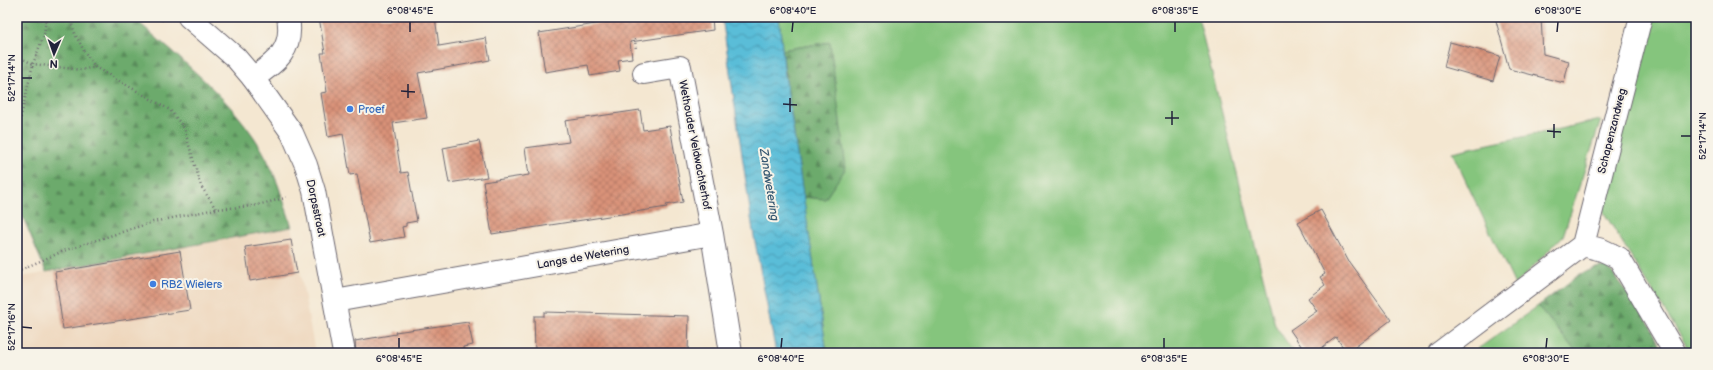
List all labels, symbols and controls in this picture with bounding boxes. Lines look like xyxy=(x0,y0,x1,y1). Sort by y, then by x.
text: 6°08'45"E xyxy=(387,5,434,17)
text: 6°08'40"E xyxy=(770,5,817,17)
text: 6°08'35"E xyxy=(1152,5,1199,17)
text: 6°08'30"E xyxy=(1535,5,1582,17)
north arrow xyxy=(34,34,74,74)
text: 52°17'14"N xyxy=(6,54,18,102)
text: N xyxy=(49,57,58,70)
street label: Wethouder Veldwachterhof xyxy=(676,79,714,212)
street label: Schapenzandweg xyxy=(1595,87,1629,175)
place label: Proef xyxy=(358,103,385,116)
marker: Proef xyxy=(345,104,355,114)
text: 52°17'14"N xyxy=(1697,112,1709,160)
water label: Zandwetering xyxy=(756,147,782,222)
street label: Dorpsstraat xyxy=(304,178,329,238)
street label: Langs de Wetering xyxy=(536,243,630,271)
place label: RB2 Wielers xyxy=(161,278,223,291)
marker: RB2 Wielers xyxy=(148,279,158,289)
text: 52°17'16"N xyxy=(6,303,18,351)
text: 6°08'45"E xyxy=(376,353,423,365)
text: 6°08'40"E xyxy=(758,353,805,365)
text: 6°08'35"E xyxy=(1141,353,1188,365)
text: 6°08'30"E xyxy=(1523,353,1570,365)

